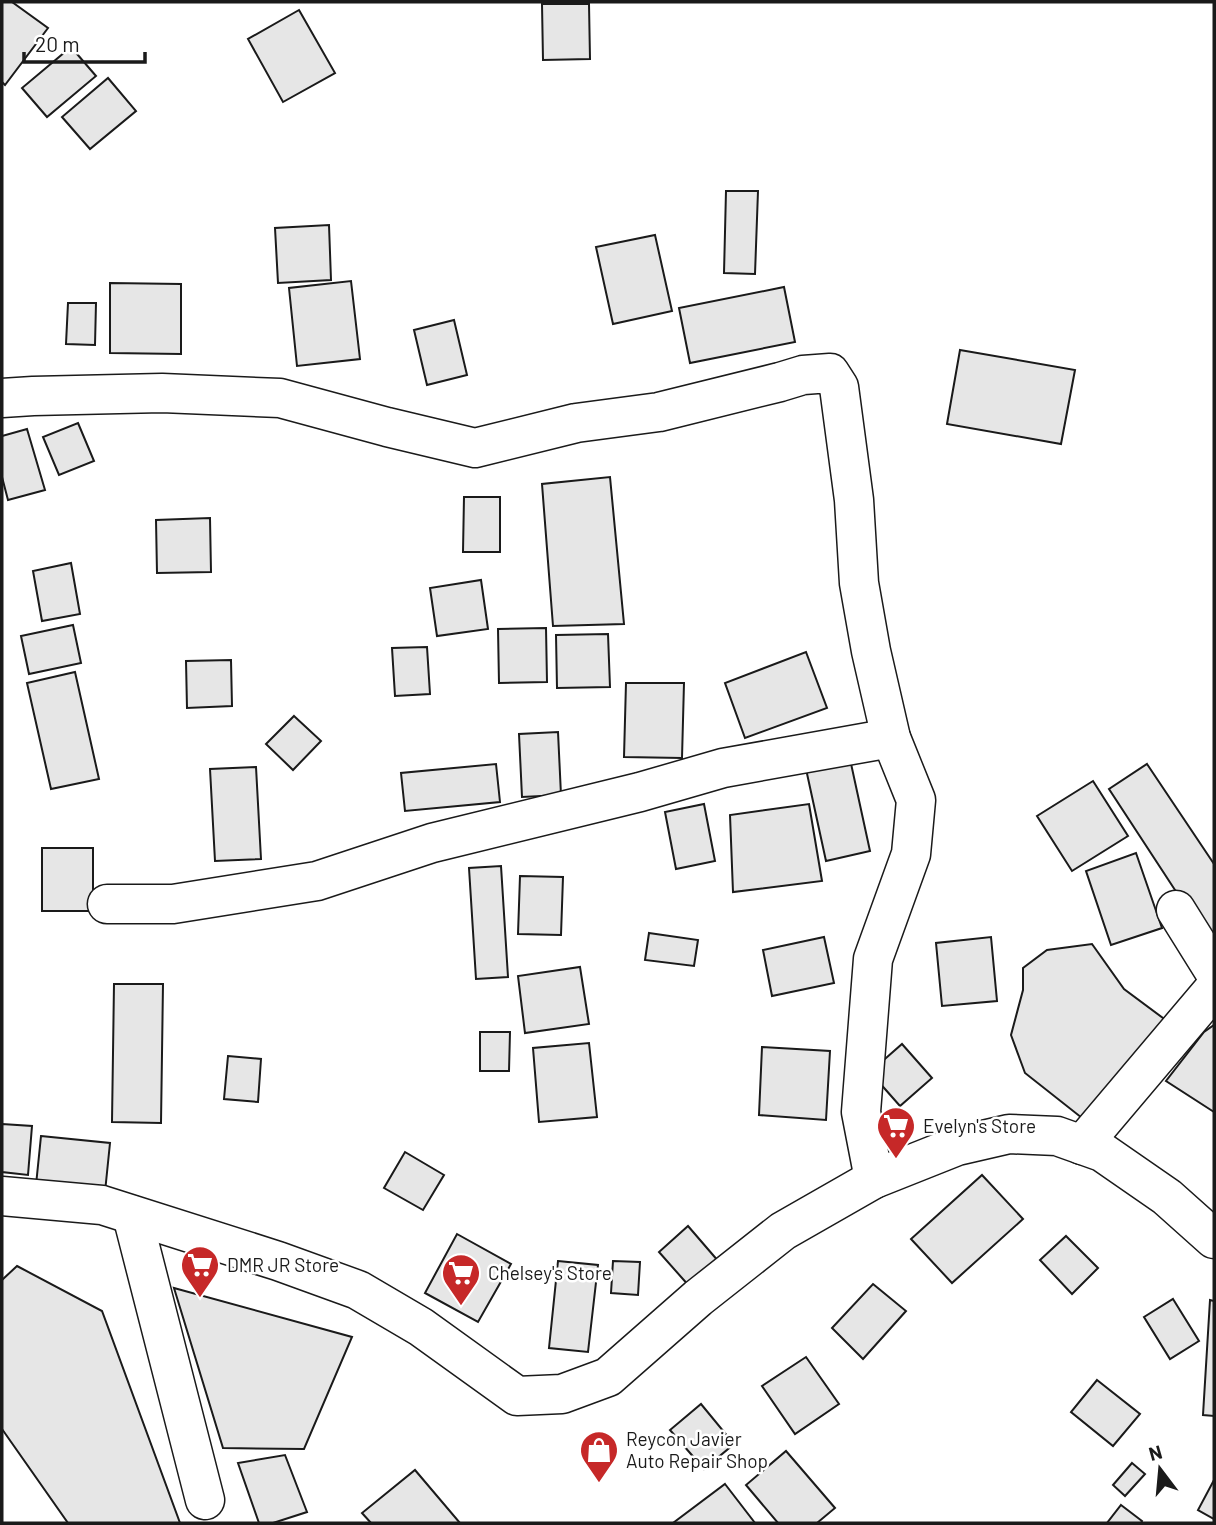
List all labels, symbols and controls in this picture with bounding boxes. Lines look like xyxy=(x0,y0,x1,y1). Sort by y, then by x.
scale bar xyxy=(24,21,145,65)
text: 20 m xyxy=(35,31,80,56)
supermarket icon: Evelyn's Store xyxy=(875,1105,917,1160)
place label: Evelyn's Store xyxy=(923,1114,1036,1137)
supermarket icon: DMR JR Store xyxy=(179,1244,221,1299)
supermarket icon: Chelsey's Store xyxy=(440,1252,482,1307)
place label: DMR JR Store xyxy=(227,1253,339,1276)
place label: Chelsey's Store xyxy=(488,1261,612,1284)
place label: Reycon Javier Auto Repair Shop xyxy=(626,1427,768,1472)
shop icon: Reycon Javier Auto Repair Shop xyxy=(578,1429,620,1484)
north arrow xyxy=(1125,1434,1195,1504)
text: N xyxy=(1146,1439,1164,1465)

